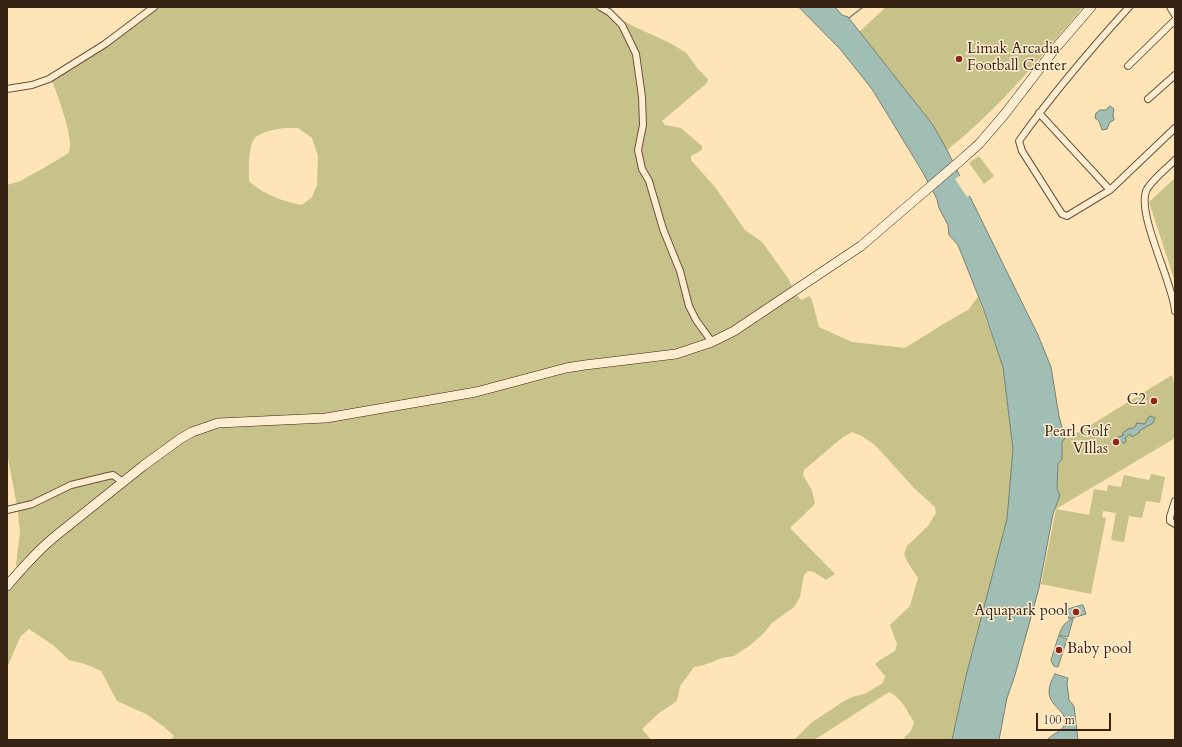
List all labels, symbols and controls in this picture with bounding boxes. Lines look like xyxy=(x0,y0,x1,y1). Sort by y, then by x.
place label: Limak Arcadia Football Center xyxy=(967,41,1067,76)
marker: Limak Arcadia Football Center xyxy=(954,54,964,64)
place label: C2 xyxy=(1127,392,1146,410)
marker: C2 xyxy=(1149,396,1159,406)
place label: Pearl Golf VIllas xyxy=(1044,424,1108,459)
marker: Pearl Golf VIllas xyxy=(1111,437,1121,447)
place label: Aquapark pool xyxy=(975,603,1068,621)
marker: Aquapark pool xyxy=(1071,607,1081,617)
place label: Baby pool xyxy=(1067,641,1132,659)
marker: Baby pool xyxy=(1054,645,1064,655)
scale bar xyxy=(1038,705,1113,731)
text: 100 m xyxy=(1043,712,1075,728)

